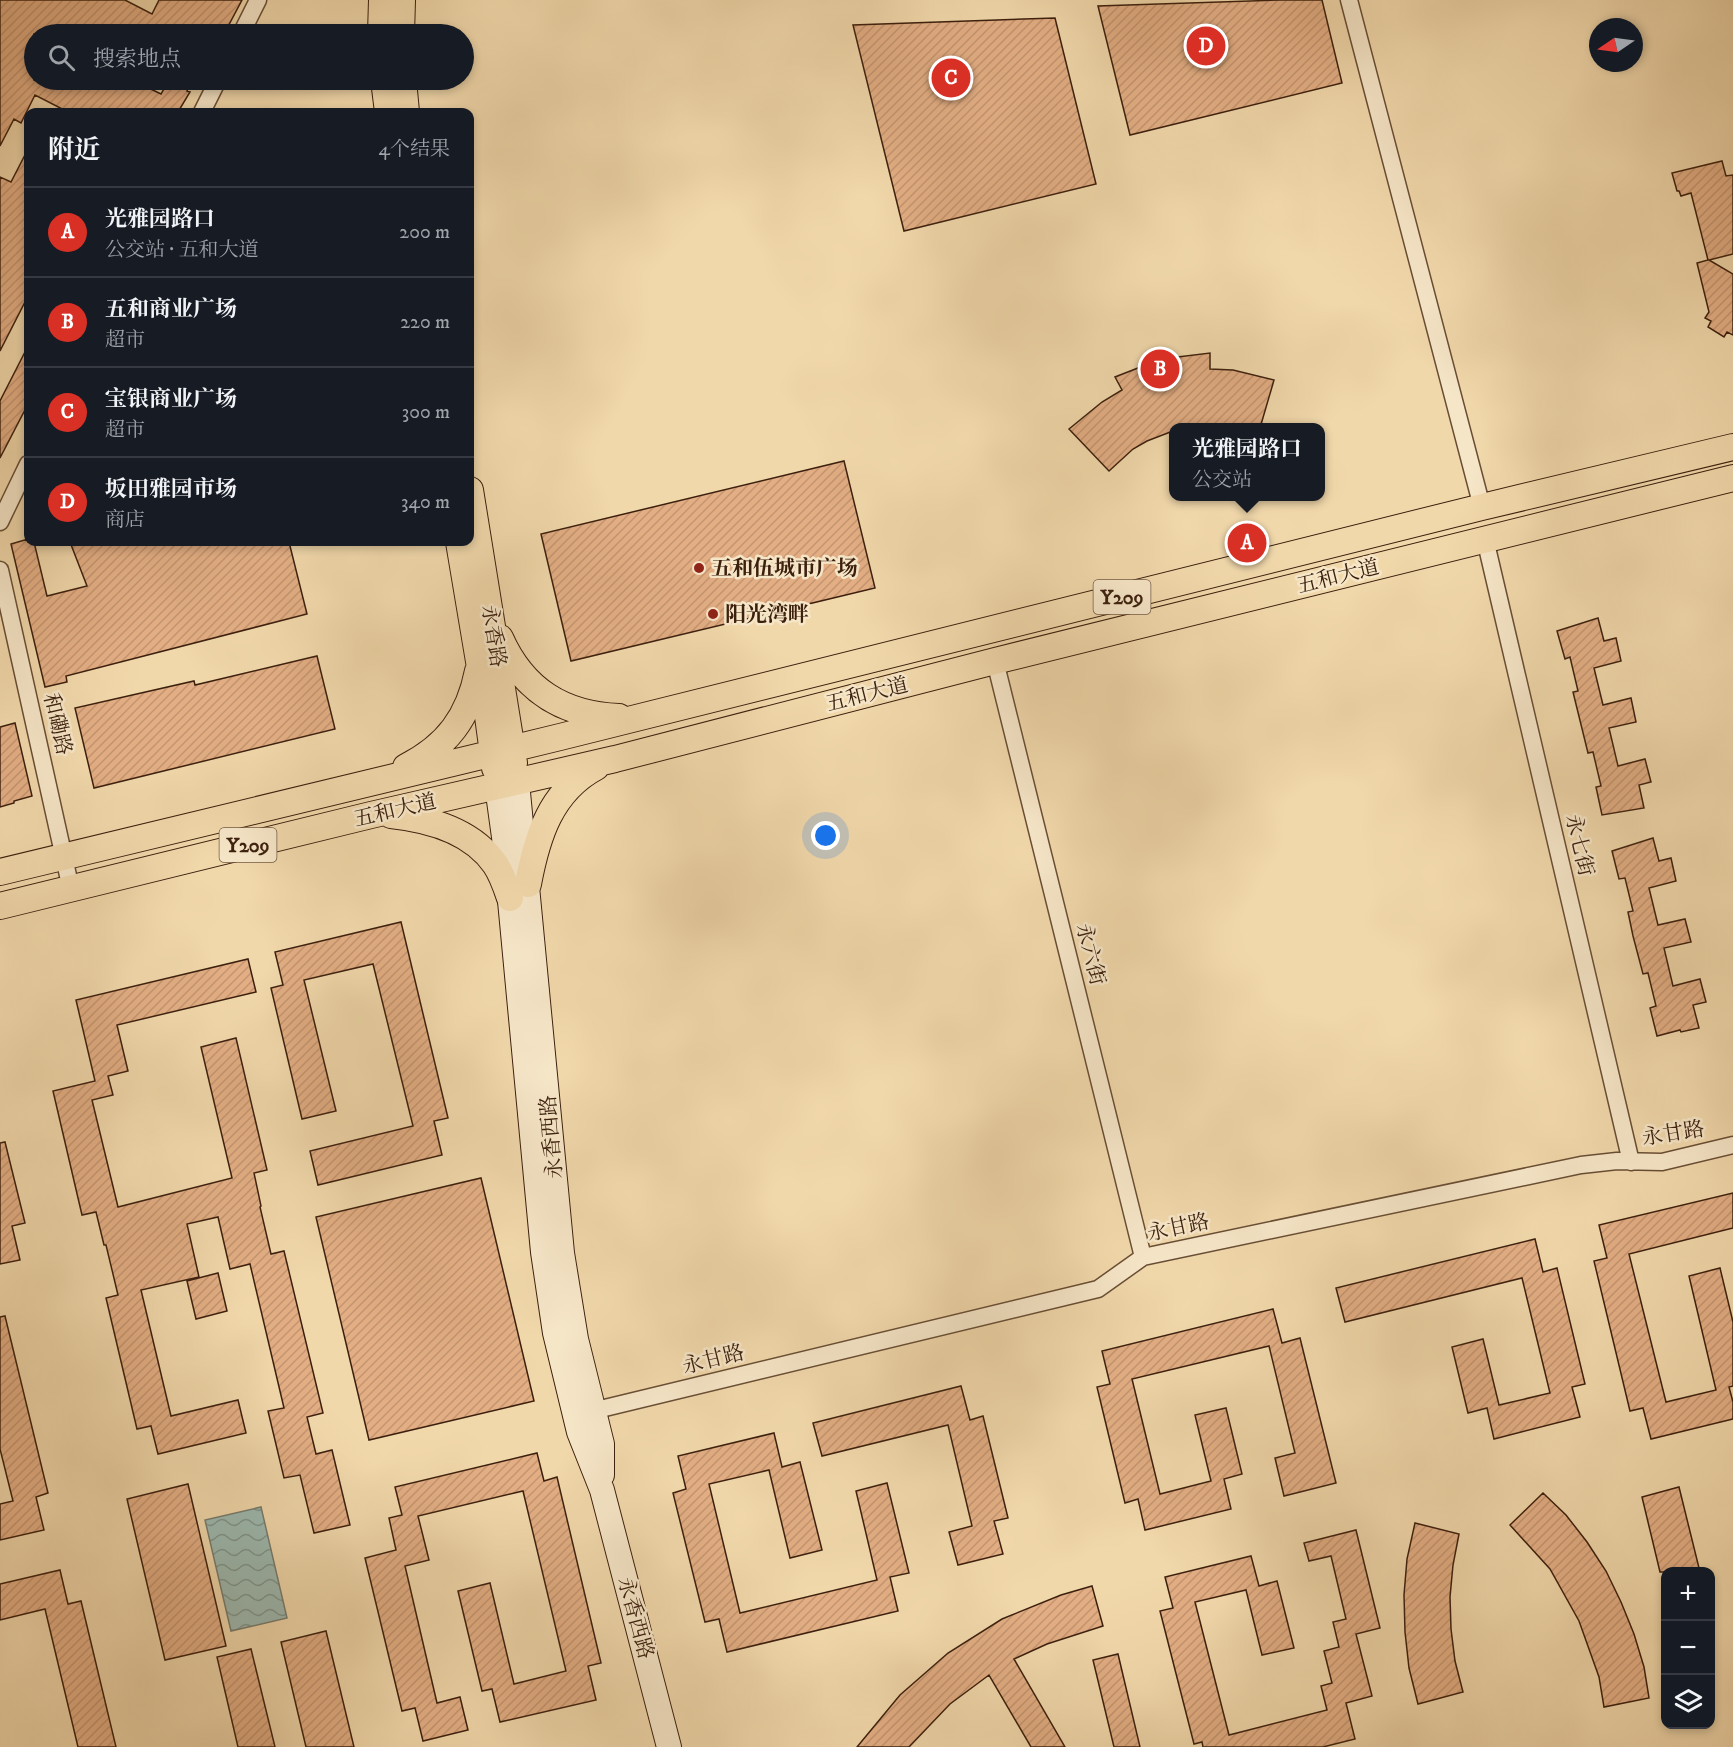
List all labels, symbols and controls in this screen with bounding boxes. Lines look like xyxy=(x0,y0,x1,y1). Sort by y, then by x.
north arrow xyxy=(1589,18,1643,72)
search box xyxy=(24,24,474,90)
pin: D xyxy=(1186,24,1226,68)
icon: search xyxy=(45,41,78,74)
text: 搜索地点 xyxy=(93,46,181,73)
pin: C xyxy=(932,56,970,100)
text: 附近 xyxy=(48,134,100,167)
text: 4个结果 xyxy=(378,137,450,162)
text: 光雅园路口 xyxy=(105,206,215,233)
text: A xyxy=(61,220,74,245)
text: 200 m xyxy=(399,220,450,245)
text: 公交站 · 五和大道 xyxy=(105,238,258,263)
text: 五和商业广场 xyxy=(105,296,237,323)
text: B xyxy=(61,310,74,335)
text: 220 m xyxy=(400,310,450,335)
text: 超市 xyxy=(105,328,145,353)
pin: B xyxy=(1140,346,1180,392)
text: 宝银商业广场 xyxy=(105,386,237,413)
text: C xyxy=(61,400,74,425)
text: 300 m xyxy=(402,400,450,425)
text: 超市 xyxy=(105,418,145,443)
popup xyxy=(1169,423,1325,501)
text: 光雅园路口 xyxy=(1192,436,1302,463)
text: 公交站 xyxy=(1192,468,1252,493)
text: 坂田雅园市场 xyxy=(105,476,237,503)
text: D xyxy=(60,490,75,515)
text: 340 m xyxy=(401,490,450,515)
text: 商店 xyxy=(105,508,145,533)
pin: A xyxy=(1228,520,1266,566)
street label: 五和大道 xyxy=(1294,554,1382,600)
place label: 五和伍城市广场 xyxy=(711,556,858,582)
marker: 五和伍城市广场 xyxy=(692,561,706,575)
road number: Y209 xyxy=(1094,580,1150,614)
place label: 阳光湾畔 xyxy=(725,602,809,628)
street label: 永香路 xyxy=(475,603,511,669)
marker: 阳光湾畔 xyxy=(706,607,720,621)
street label: 五和大道 xyxy=(823,672,911,718)
street label: 和磡路 xyxy=(37,691,77,758)
street label: 五和大道 xyxy=(351,789,439,833)
street label: 永七街 xyxy=(1559,812,1599,879)
your location xyxy=(811,821,840,850)
road number: Y209 xyxy=(220,828,276,862)
street label: 永六街 xyxy=(1070,921,1110,988)
street label: 永香西路 xyxy=(535,1094,569,1180)
street label: 永甘路 xyxy=(1640,1116,1706,1152)
street label: 永甘路 xyxy=(1145,1209,1212,1247)
street label: 永甘路 xyxy=(680,1340,747,1380)
map controls xyxy=(1661,1567,1715,1729)
button: + xyxy=(1661,1567,1715,1621)
street label: 永香西路 xyxy=(612,1574,658,1662)
button: − xyxy=(1661,1621,1715,1675)
button: layers xyxy=(1661,1675,1715,1729)

